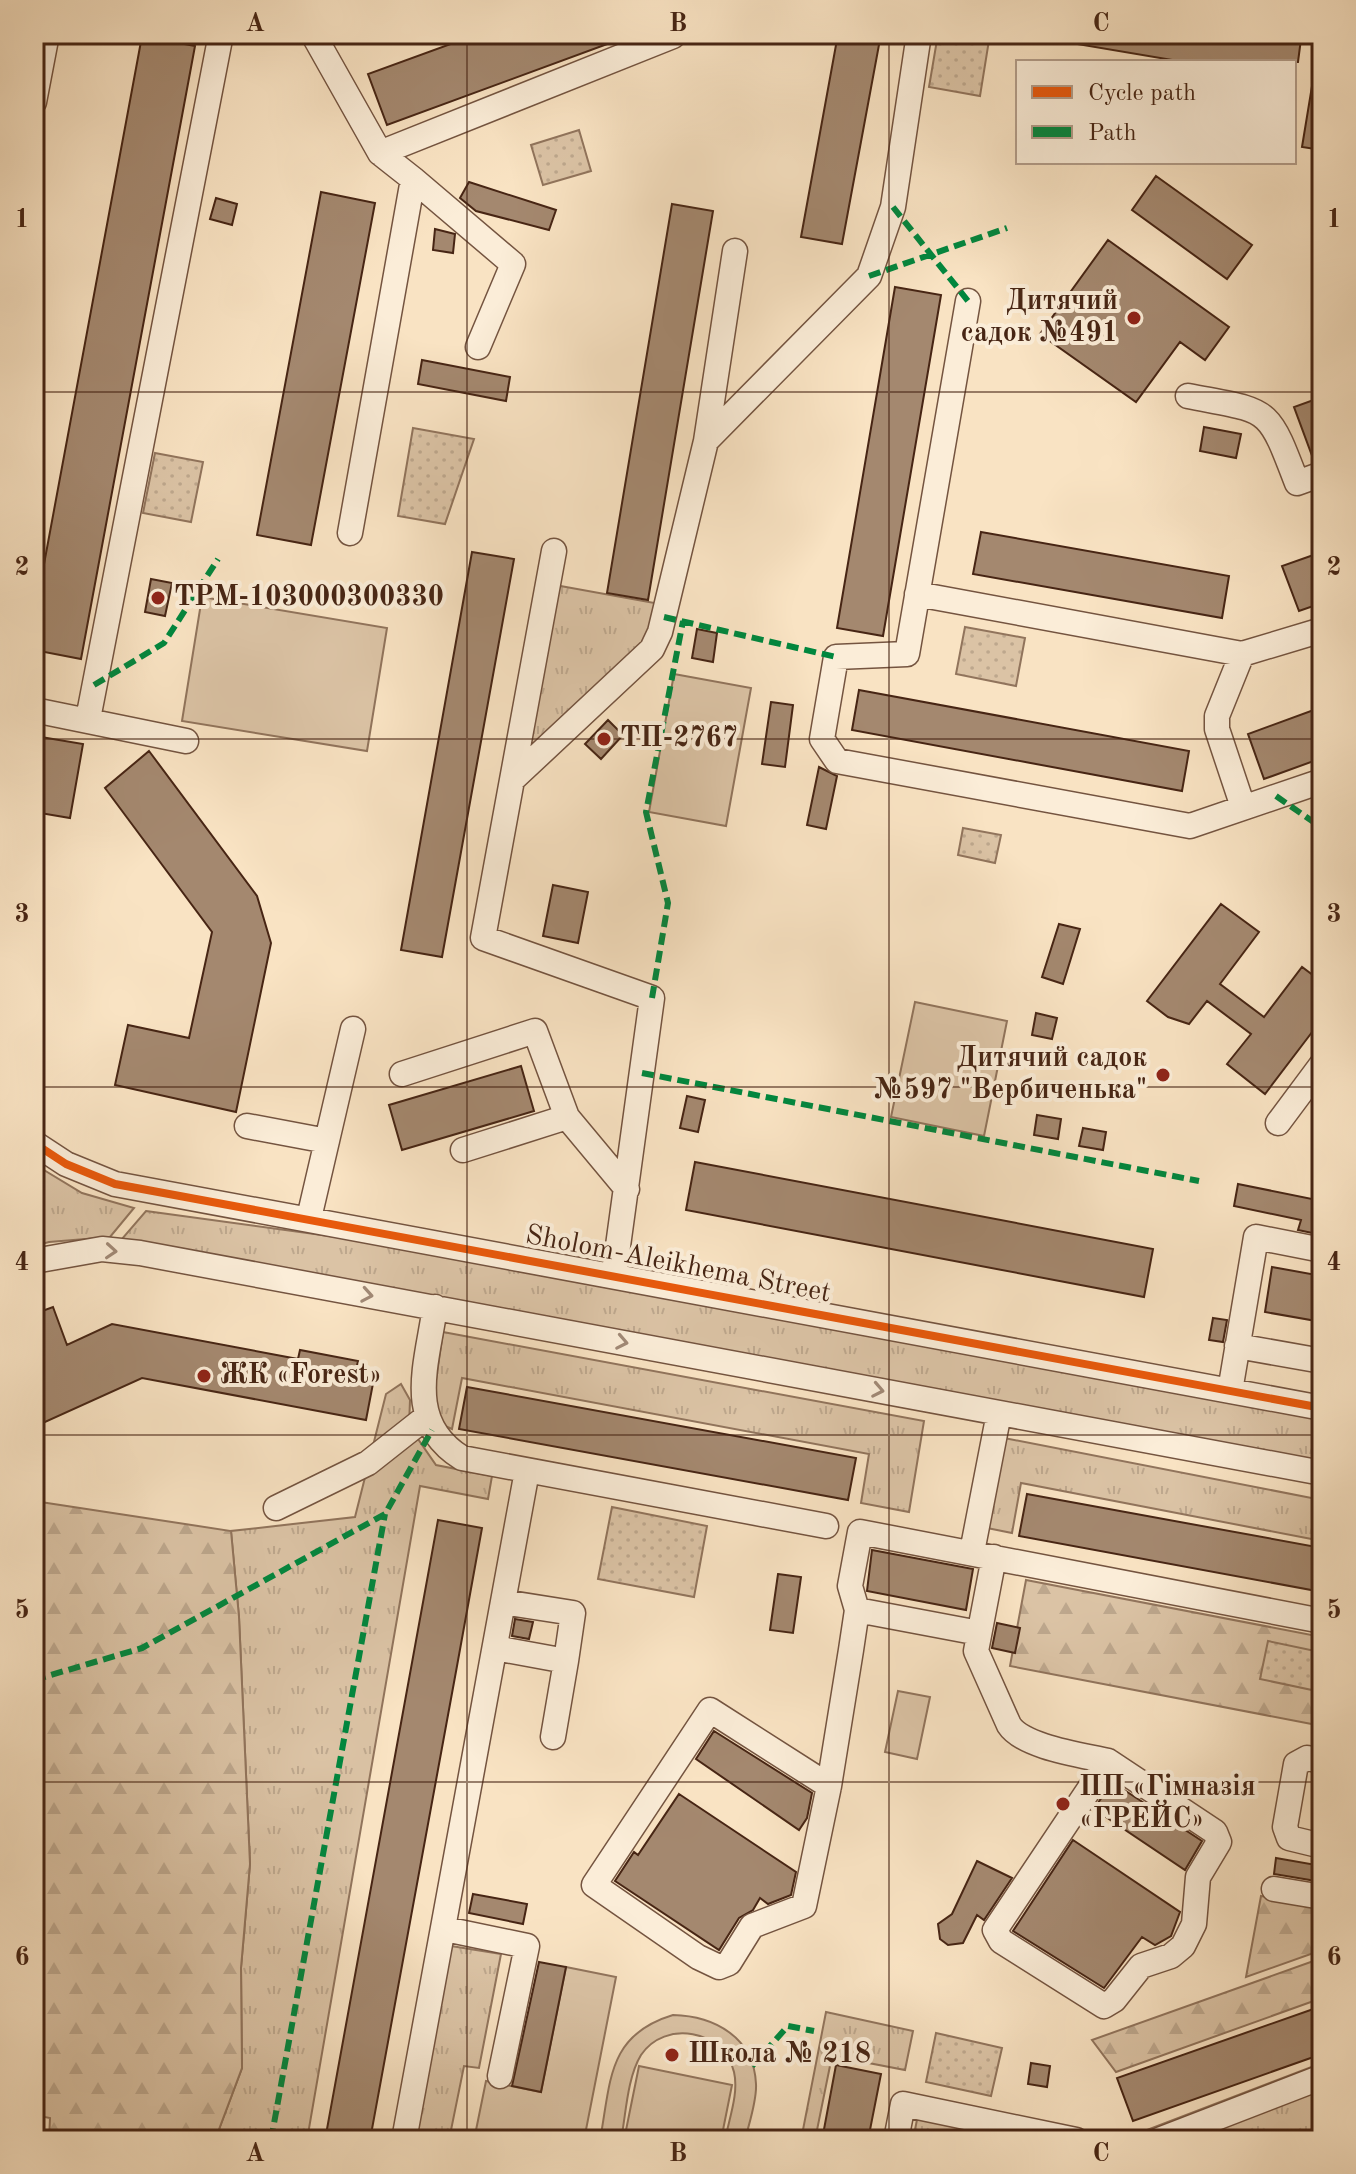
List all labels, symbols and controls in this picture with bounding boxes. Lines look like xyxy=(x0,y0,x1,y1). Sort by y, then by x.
text: A xyxy=(245,11,265,37)
text: B xyxy=(669,11,687,37)
text: C xyxy=(1092,11,1110,37)
legend xyxy=(1016,60,1296,164)
text: Cycle path xyxy=(1088,82,1196,106)
text: Path xyxy=(1088,122,1137,146)
text: 1 xyxy=(14,207,30,233)
text: 1 xyxy=(1326,207,1342,233)
place label: Дитячий садок №491 xyxy=(961,288,1118,348)
marker: Дитячий садок №491 xyxy=(1125,309,1143,327)
text: 2 xyxy=(14,555,30,581)
text: 2 xyxy=(1326,555,1342,581)
place label: ТРМ-103000300330 xyxy=(174,584,444,612)
marker: ТРМ-103000300330 xyxy=(149,589,167,607)
place label: ТП-2767 xyxy=(620,725,738,753)
marker: ТП-2767 xyxy=(595,730,613,748)
text: 3 xyxy=(14,902,30,928)
text: 3 xyxy=(1326,902,1342,928)
place label: Дитячий садок №597 "Вербиченька" xyxy=(874,1045,1147,1105)
marker: Дитячий садок №597 "Вербиченька" xyxy=(1154,1066,1172,1084)
street label: Sholom-Aleikhema Street xyxy=(523,1222,833,1308)
one-way arrow xyxy=(105,1242,118,1259)
text: 4 xyxy=(14,1250,30,1276)
text: 4 xyxy=(1326,1250,1342,1276)
one-way arrow xyxy=(360,1285,374,1302)
one-way arrow xyxy=(616,1333,629,1350)
place label: ЖК «Forest» xyxy=(220,1361,382,1390)
marker: ЖК «Forest» xyxy=(195,1367,213,1385)
one-way arrow xyxy=(871,1381,884,1398)
text: 5 xyxy=(14,1598,30,1624)
text: 5 xyxy=(1326,1598,1342,1624)
place label: ПП «Гімназія «ГРЕЙС» xyxy=(1079,1773,1256,1834)
marker: ПП «Гімназія «ГРЕЙС» xyxy=(1054,1795,1072,1813)
text: 6 xyxy=(14,1945,30,1971)
text: 6 xyxy=(1326,1945,1342,1971)
place label: Школа № 218 xyxy=(688,2040,871,2069)
marker: Школа № 218 xyxy=(663,2046,681,2064)
text: A xyxy=(245,2141,265,2167)
text: B xyxy=(669,2141,687,2167)
text: C xyxy=(1092,2141,1110,2167)

